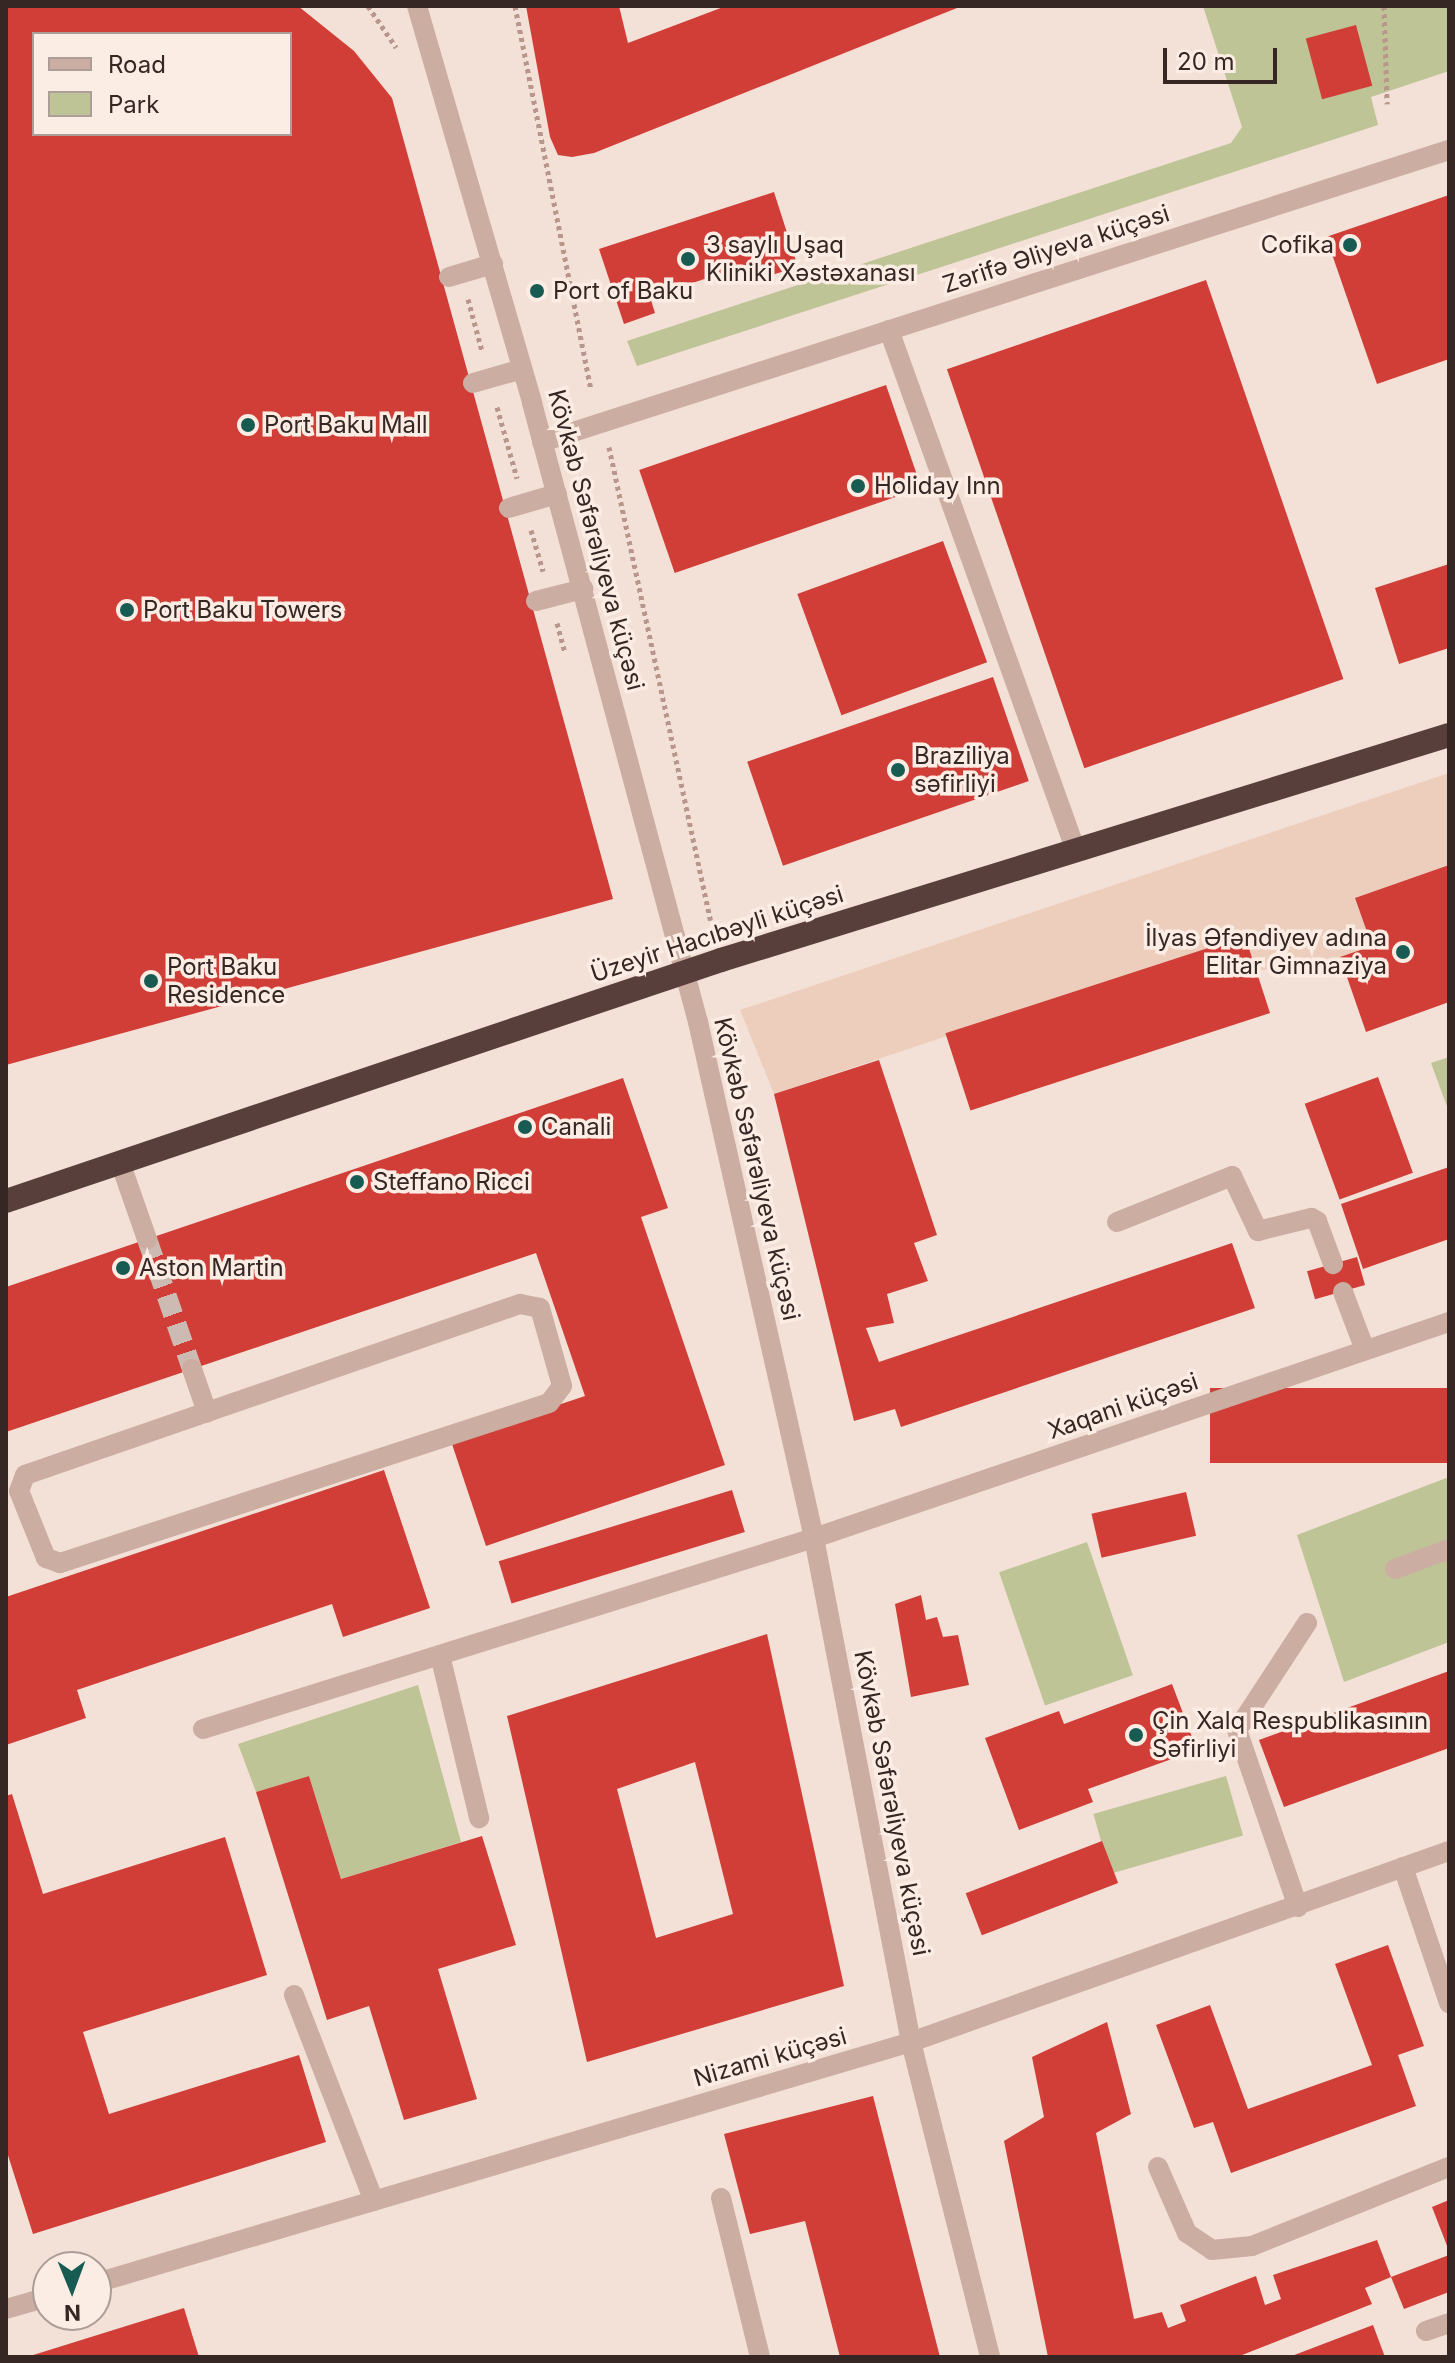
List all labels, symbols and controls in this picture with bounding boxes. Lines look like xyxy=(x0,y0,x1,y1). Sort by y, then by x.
legend xyxy=(32,32,292,136)
scale bar xyxy=(1167,32,1281,82)
text: 20 m xyxy=(1177,47,1235,76)
text: Road xyxy=(108,50,166,79)
text: Park xyxy=(108,90,159,119)
street label: Zərifə Əliyeva küçəsi xyxy=(939,199,1173,299)
place label: 3 saylı Uşaq Kliniki Xəstəxanası xyxy=(706,231,916,287)
place label: Cofika xyxy=(1261,231,1334,259)
marker: Cofika xyxy=(1341,236,1359,254)
marker: 3 saylı Uşaq Kliniki Xəstəxanası xyxy=(677,248,699,270)
place label: Port of Baku xyxy=(553,277,693,305)
marker: Port of Baku xyxy=(528,282,546,300)
street label: Kövkəb Səfərəliyeva küçəsi xyxy=(542,386,650,694)
place label: Port Baku Mall xyxy=(264,411,428,439)
marker: Port Baku Mall xyxy=(239,416,257,434)
place label: Holiday Inn xyxy=(874,472,1001,500)
marker: Holiday Inn xyxy=(849,477,867,495)
place label: Port Baku Towers xyxy=(143,596,342,624)
marker: Port Baku Towers xyxy=(118,601,136,619)
place label: Braziliya səfirliyi xyxy=(914,742,1010,798)
marker: Braziliya səfirliyi xyxy=(889,761,907,779)
street label: Üzeyir Hacıbəyli küçəsi xyxy=(587,880,847,988)
place label: İlyas Əfəndiyev adına Elitar Gimnaziya xyxy=(1145,924,1387,980)
marker: İlyas Əfəndiyev adına Elitar Gimnaziya xyxy=(1394,943,1412,961)
place label: Port Baku Residence xyxy=(167,953,285,1009)
marker: Port Baku Residence xyxy=(142,972,160,990)
street label: Kövkəb Səfərəliyeva küçəsi xyxy=(708,1015,806,1323)
place label: Canali xyxy=(541,1113,611,1141)
marker: Canali xyxy=(516,1118,534,1136)
place label: Steffano Ricci xyxy=(373,1168,530,1196)
marker: Steffano Ricci xyxy=(348,1173,366,1191)
place label: Aston Martin xyxy=(139,1254,284,1282)
marker: Aston Martin xyxy=(114,1259,132,1277)
street label: Xaqani küçəsi xyxy=(1044,1367,1202,1445)
street label: Kövkəb Səfərəliyeva küçəsi xyxy=(848,1648,936,1958)
place label: Çin Xalq Respublikasının Səfirliyi xyxy=(1152,1707,1428,1763)
marker: Çin Xalq Respublikasının Səfirliyi xyxy=(1127,1726,1145,1744)
street label: Nizami küçəsi xyxy=(690,2021,850,2093)
north arrow xyxy=(32,2251,112,2331)
text: N xyxy=(64,2300,81,2326)

